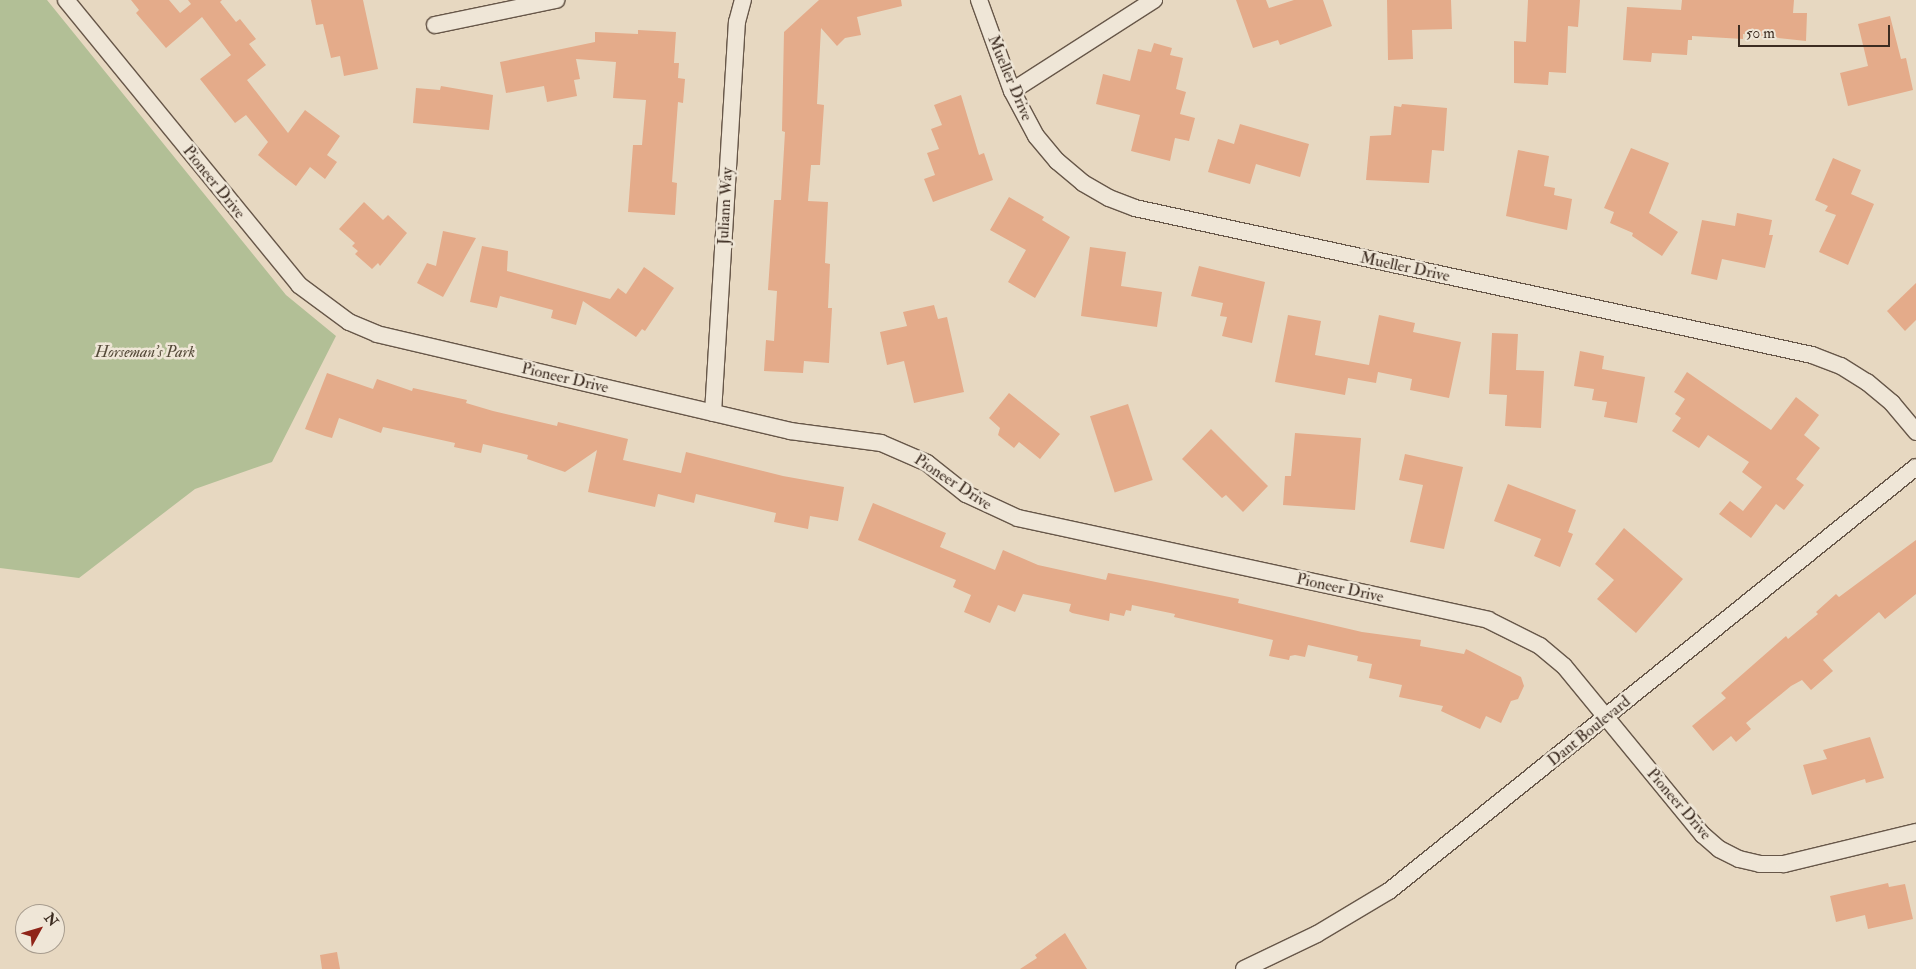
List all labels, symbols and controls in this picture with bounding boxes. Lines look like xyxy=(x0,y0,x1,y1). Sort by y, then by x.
scale bar xyxy=(1741,15,1894,47)
text: 50 m xyxy=(1746,24,1775,43)
street label: Mueller Drive xyxy=(983,32,1037,124)
street label: Pioneer Drive xyxy=(179,141,249,223)
street label: Juliann Way xyxy=(713,167,737,245)
street label: Mueller Drive xyxy=(1359,248,1451,286)
park label: Horseman's Park xyxy=(95,342,195,362)
street label: Pioneer Drive xyxy=(520,359,610,397)
street label: Pioneer Drive xyxy=(911,450,995,514)
street label: Pioneer Drive xyxy=(1295,569,1385,607)
street label: Dant Boulevard xyxy=(1544,692,1634,770)
street label: Pioneer Drive xyxy=(1643,764,1715,844)
north arrow xyxy=(15,904,65,954)
text: N xyxy=(41,910,62,930)

